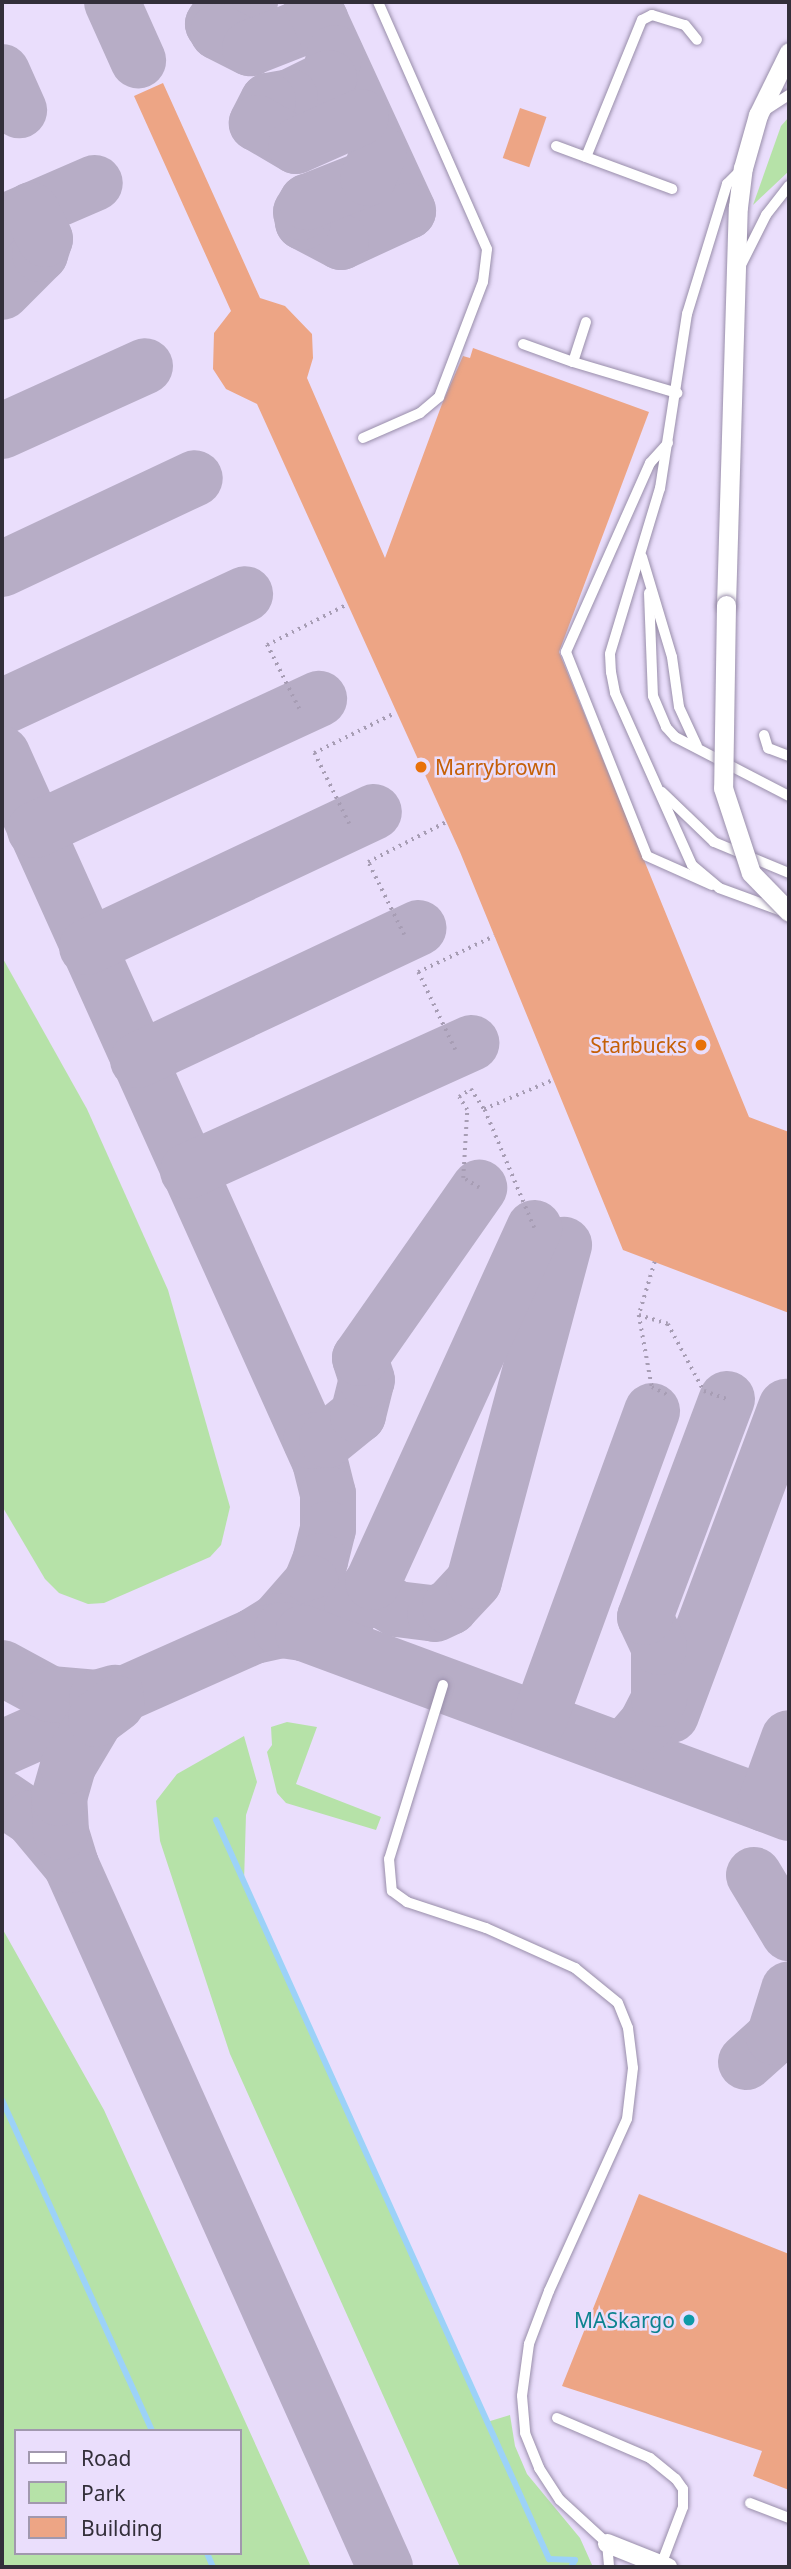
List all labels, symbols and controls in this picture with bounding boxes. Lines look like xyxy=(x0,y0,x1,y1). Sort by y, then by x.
place label: Marrybrown xyxy=(435,754,557,780)
marker: Marrybrown xyxy=(413,759,429,775)
place label: Starbucks xyxy=(590,1032,687,1058)
marker: Starbucks xyxy=(693,1037,709,1053)
place label: MASkargo xyxy=(574,2307,675,2333)
marker: MASkargo xyxy=(681,2312,697,2328)
legend xyxy=(14,2429,242,2555)
text: Road xyxy=(81,2444,131,2472)
text: Park xyxy=(81,2479,125,2507)
text: Building xyxy=(81,2514,163,2542)

